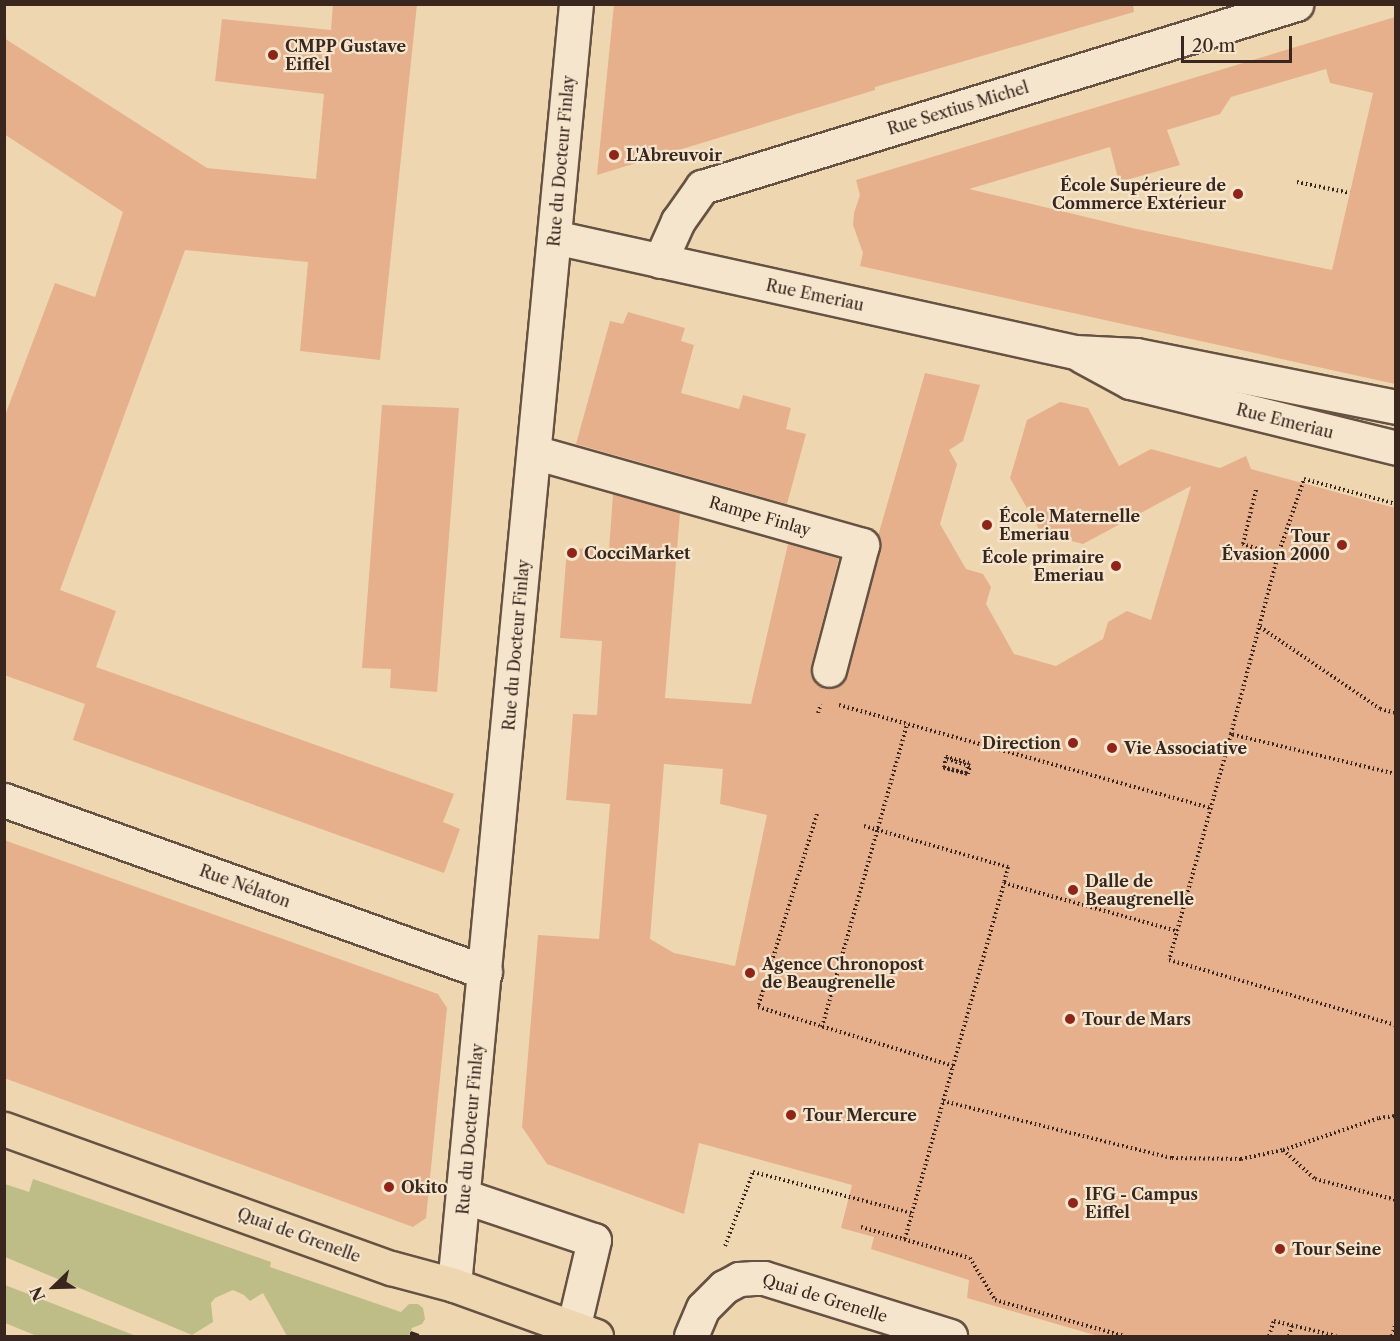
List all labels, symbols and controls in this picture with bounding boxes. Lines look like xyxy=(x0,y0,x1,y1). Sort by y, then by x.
scale bar xyxy=(1184,24,1295,62)
text: 20 m xyxy=(1192,35,1235,57)
place label: CMPP Gustave Eiffel xyxy=(285,36,407,74)
marker: CMPP Gustave Eiffel xyxy=(266,48,280,62)
street label: Rue du Docteur Finlay xyxy=(544,74,578,248)
street label: Rue Sextius Michel xyxy=(885,77,1031,139)
place label: L'Abreuvoir xyxy=(626,145,722,165)
marker: L'Abreuvoir xyxy=(607,148,621,162)
place label: École Supérieure de Commerce Extérieur xyxy=(1052,175,1226,213)
marker: École Supérieure de Commerce Extérieur xyxy=(1231,187,1245,201)
street label: Rue Emeriau xyxy=(764,275,866,315)
street label: Rue Emeriau xyxy=(1234,400,1336,442)
street label: Rampe Finlay xyxy=(707,492,813,540)
place label: École Maternelle Emeriau xyxy=(999,506,1140,544)
marker: École Maternelle Emeriau xyxy=(980,518,994,532)
place label: Tour Évasion 2000 xyxy=(1221,526,1330,564)
marker: Tour Évasion 2000 xyxy=(1335,538,1349,552)
place label: CocciMarket xyxy=(584,543,690,563)
marker: CocciMarket xyxy=(565,546,579,560)
place label: École primaire Emeriau xyxy=(982,547,1104,585)
street label: Rue du Docteur Finlay xyxy=(499,558,533,732)
marker: École primaire Emeriau xyxy=(1109,559,1123,573)
place label: Direction xyxy=(982,733,1061,753)
marker: Direction xyxy=(1066,736,1080,750)
place label: Vie Associative xyxy=(1124,738,1248,758)
marker: Vie Associative xyxy=(1105,741,1119,755)
street label: Rue Nélaton xyxy=(197,861,293,911)
place label: Dalle de Beaugrenelle xyxy=(1085,871,1194,909)
marker: Dalle de Beaugrenelle xyxy=(1066,883,1080,897)
place label: Agence Chronopost de Beaugrenelle xyxy=(762,954,924,992)
marker: Agence Chronopost de Beaugrenelle xyxy=(743,966,757,980)
place label: Tour de Mars xyxy=(1082,1009,1191,1029)
marker: Tour de Mars xyxy=(1063,1012,1077,1026)
street label: Rue du Docteur Finlay xyxy=(453,1042,487,1216)
place label: Tour Mercure xyxy=(803,1105,917,1125)
marker: Tour Mercure xyxy=(784,1108,798,1122)
place label: Okito xyxy=(401,1177,447,1197)
marker: Okito xyxy=(382,1180,396,1194)
place label: IFG - Campus Eiffel xyxy=(1085,1184,1198,1222)
marker: IFG - Campus Eiffel xyxy=(1066,1196,1080,1210)
street label: Quai de Grenelle xyxy=(235,1204,363,1266)
place label: Tour Seine xyxy=(1292,1239,1382,1259)
marker: Tour Seine xyxy=(1273,1242,1287,1256)
north arrow xyxy=(24,1257,84,1317)
street label: Quai de Grenelle xyxy=(760,1270,890,1326)
text: N xyxy=(26,1284,49,1304)

